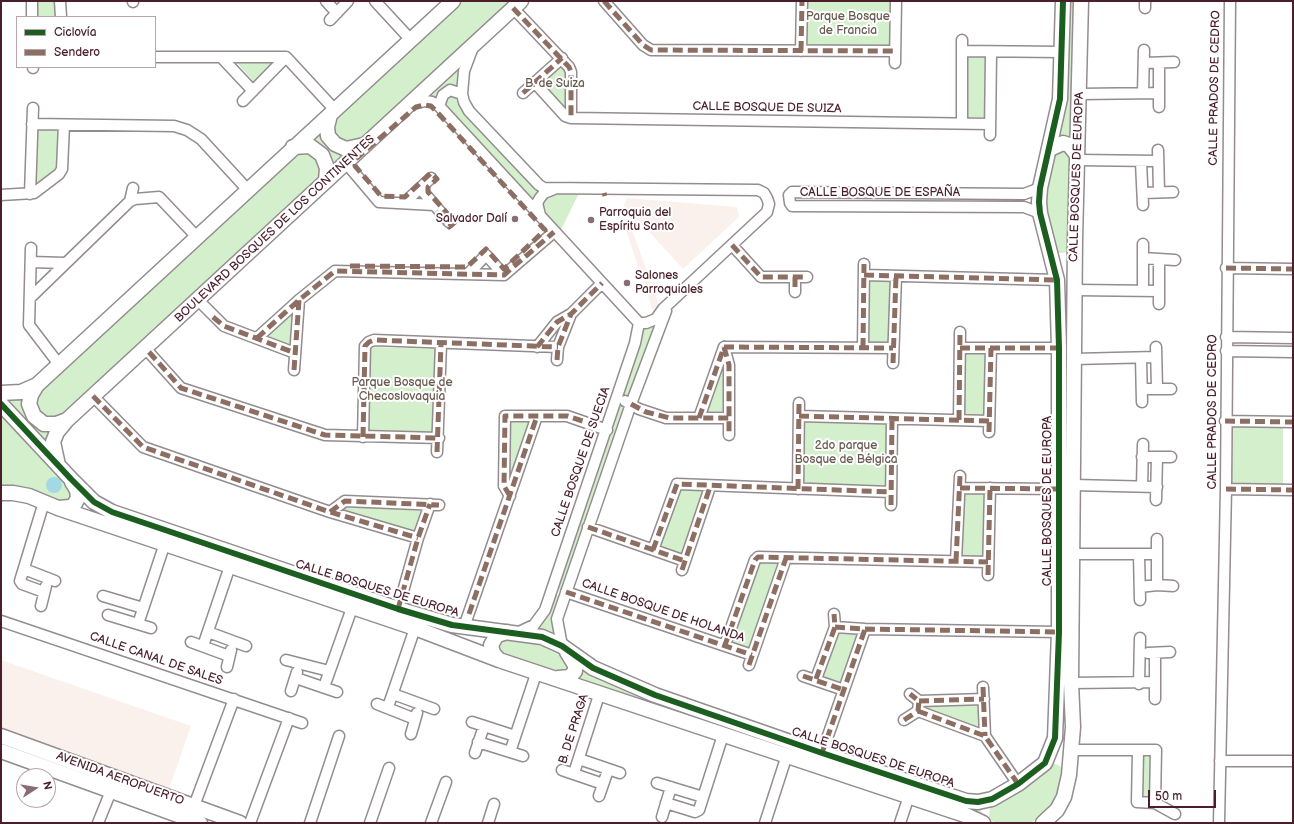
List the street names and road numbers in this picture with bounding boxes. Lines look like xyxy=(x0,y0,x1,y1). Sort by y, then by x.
street label: CALLE PRADOS DE CEDRO xyxy=(1206,10,1224,166)
street label: CALLE BOSQUES DE EUROPA xyxy=(1067,92,1087,262)
street label: CALLE BOSQUE DE SUIZA xyxy=(692,100,842,116)
street label: BOULEVARD BOSQUES DE LOS CONTINENTES xyxy=(172,132,378,326)
street label: CALLE BOSQUE DE ESPAÑA xyxy=(800,186,960,200)
street label: CALLE PRADOS DE CEDRO xyxy=(1206,334,1220,490)
street label: CALLE BOSQUE DE SUECIA xyxy=(548,385,614,539)
street label: CALLE BOSQUES DE EUROPA xyxy=(1041,416,1055,586)
street label: CALLE BOSQUES DE EUROPA xyxy=(293,557,461,621)
street label: CALLE BOSQUE DE HOLANDA xyxy=(580,576,746,646)
street label: CALLE CANAL DE SALES xyxy=(88,629,224,689)
street label: B. DE PRAGA xyxy=(556,692,592,766)
street label: CALLE BOSQUES DE EUROPA xyxy=(790,725,956,791)
street label: AVENIDA AEROPUERTO xyxy=(54,749,186,809)

